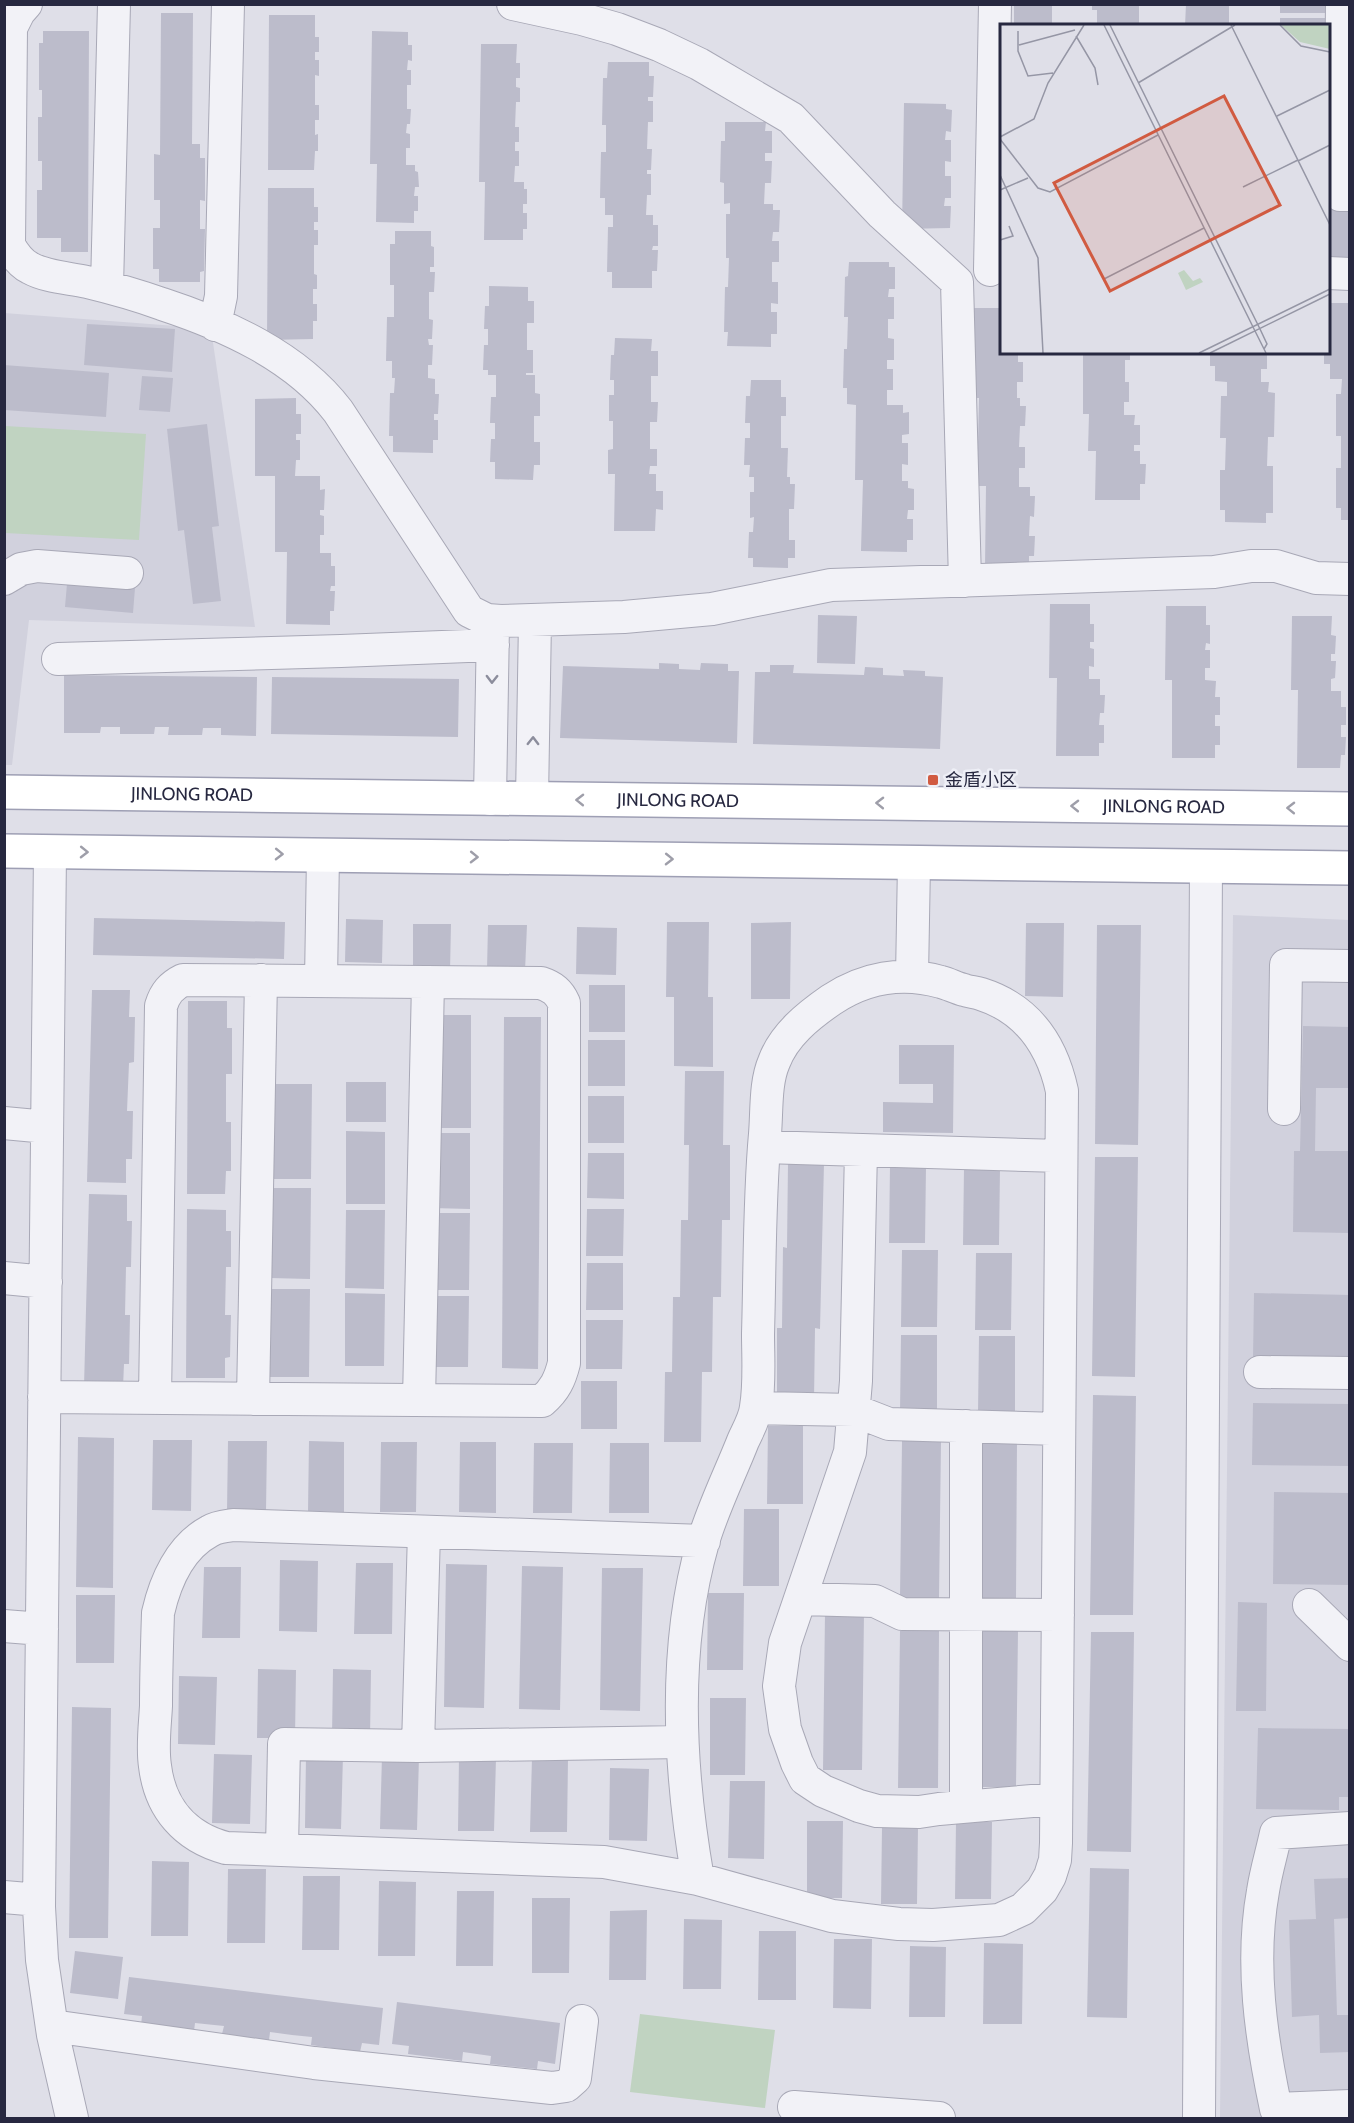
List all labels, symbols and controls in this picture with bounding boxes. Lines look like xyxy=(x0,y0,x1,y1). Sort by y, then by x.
inset map xyxy=(1000,24,1330,354)
one-way arrow xyxy=(486,674,498,683)
one-way arrow xyxy=(526,736,539,745)
place label: 金盾小区 xyxy=(945,769,1017,791)
marker: 金盾小区 xyxy=(926,773,940,787)
street label: JINLONG ROAD xyxy=(130,783,253,806)
street label: JINLONG ROAD xyxy=(616,789,739,812)
one-way arrow xyxy=(576,794,585,806)
street label: JINLONG ROAD xyxy=(1102,795,1225,818)
one-way arrow xyxy=(876,797,885,810)
one-way arrow xyxy=(1071,800,1080,812)
one-way arrow xyxy=(1287,802,1296,814)
one-way arrow xyxy=(79,846,88,858)
one-way arrow xyxy=(274,848,283,861)
one-way arrow xyxy=(469,851,478,863)
one-way arrow xyxy=(664,853,673,866)

